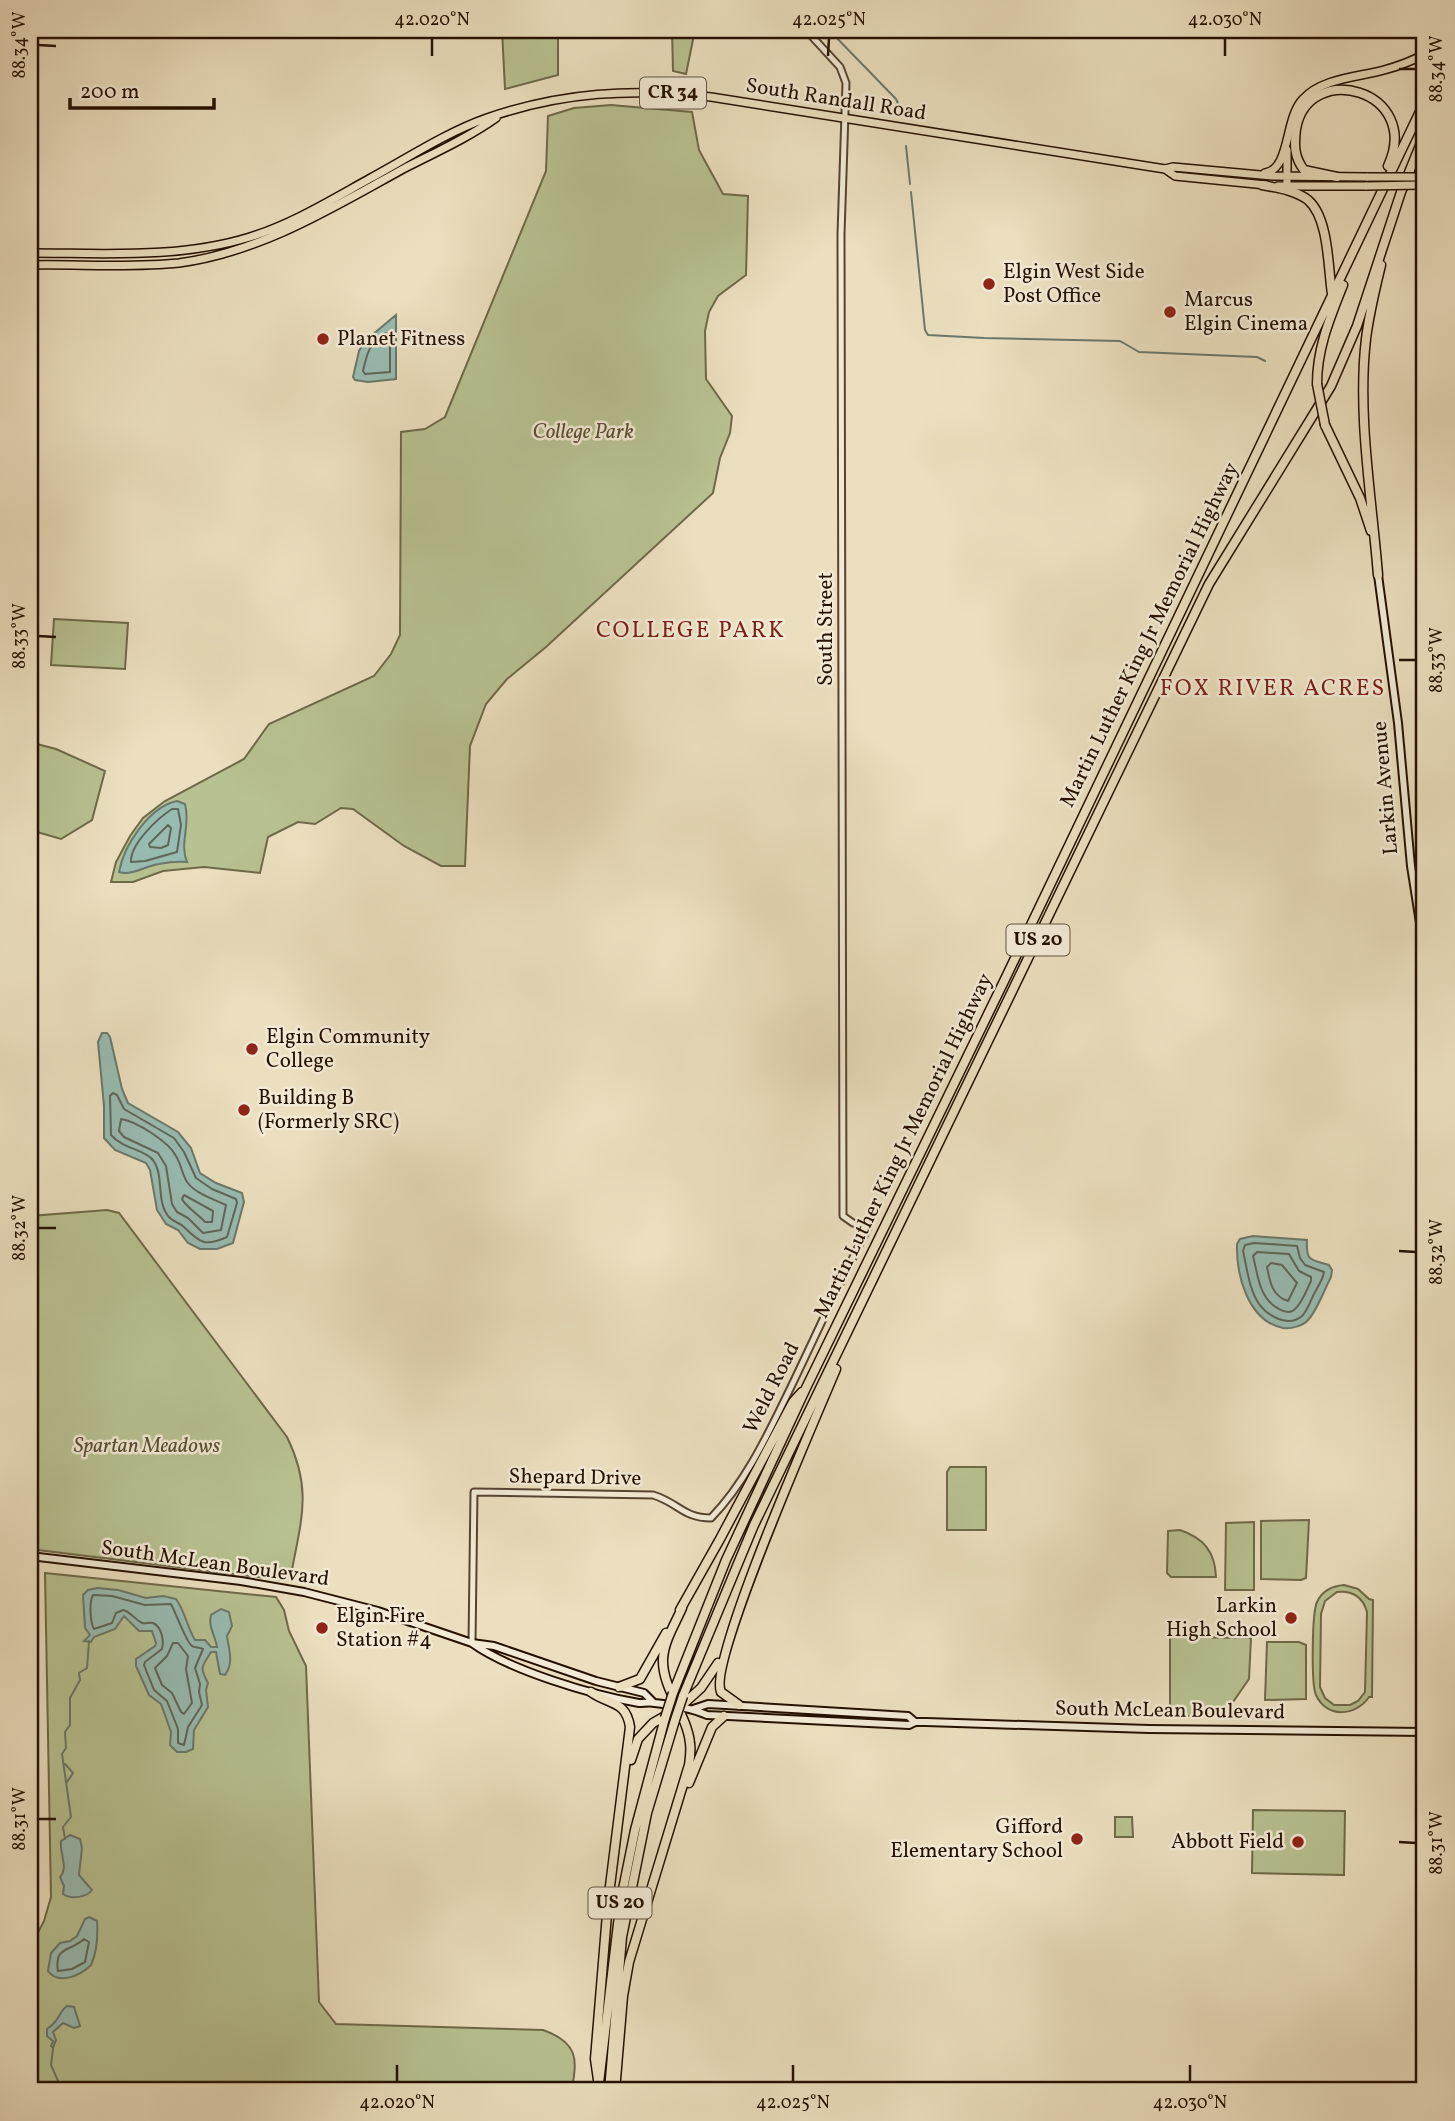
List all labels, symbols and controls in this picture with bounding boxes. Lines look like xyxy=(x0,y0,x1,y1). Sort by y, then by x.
text: 42.020°N xyxy=(394,8,470,33)
text: 42.025°N xyxy=(792,8,866,33)
text: 42.030°N xyxy=(1188,8,1262,33)
text: 88.34°W xyxy=(8,12,33,78)
text: 88.34°W xyxy=(1425,36,1450,102)
scale bar xyxy=(70,66,214,110)
street label: South Randall Road xyxy=(744,71,928,129)
text: 200 m xyxy=(80,78,140,107)
road number: CR 34 xyxy=(640,78,706,108)
place label: Elgin West Side Post Office xyxy=(1003,258,1145,311)
marker: Elgin West Side Post Office xyxy=(981,276,997,292)
place label: Marcus Elgin Cinema xyxy=(1184,286,1308,339)
marker: Marcus Elgin Cinema xyxy=(1162,304,1178,320)
place label: Planet Fitness xyxy=(337,325,465,354)
marker: Planet Fitness xyxy=(315,331,331,347)
park label: College Park xyxy=(532,418,634,447)
street label: Martin Luther King Jr Memorial Highway xyxy=(1054,457,1247,812)
street label: South Street xyxy=(812,572,841,686)
text: 88.33°W xyxy=(8,603,33,669)
district label: COLLEGE PARK xyxy=(596,615,786,647)
text: 88.33°W xyxy=(1425,627,1450,693)
district label: FOX RIVER ACRES xyxy=(1160,673,1386,705)
street label: Larkin Avenue xyxy=(1366,720,1406,856)
road number: US 20 xyxy=(1006,924,1070,956)
street label: Martin Luther King Jr Memorial Highway xyxy=(808,968,1001,1323)
place label: Elgin Community College xyxy=(266,1023,431,1076)
marker: Elgin Community College xyxy=(244,1041,260,1057)
place label: Building B (Formerly SRC) xyxy=(258,1084,399,1137)
marker: Building B (Formerly SRC) xyxy=(236,1102,252,1118)
text: 88.32°W xyxy=(8,1195,33,1261)
text: 88.32°W xyxy=(1425,1219,1450,1285)
street label: Weld Road xyxy=(737,1337,807,1439)
park label: Spartan Meadows xyxy=(74,1432,221,1461)
street label: Shepard Drive xyxy=(508,1462,642,1494)
street label: South McLean Boulevard xyxy=(99,1534,331,1594)
place label: Larkin High School xyxy=(1166,1592,1277,1645)
place label: Elgin Fire Station #4 xyxy=(336,1602,432,1655)
marker: Larkin High School xyxy=(1283,1610,1299,1626)
marker: Elgin Fire Station #4 xyxy=(314,1620,330,1636)
street label: South McLean Boulevard xyxy=(1055,1694,1285,1728)
text: 88.31°W xyxy=(8,1787,33,1851)
text: 88.31°W xyxy=(1425,1811,1450,1875)
place label: Gifford Elementary School xyxy=(890,1813,1063,1866)
place label: Abbott Field xyxy=(1171,1828,1284,1857)
marker: Gifford Elementary School xyxy=(1069,1831,1085,1847)
marker: Abbott Field xyxy=(1290,1834,1306,1850)
road number: US 20 xyxy=(588,1887,652,1918)
text: 42.020°N xyxy=(359,2091,435,2116)
text: 42.025°N xyxy=(756,2091,830,2116)
text: 42.030°N xyxy=(1153,2091,1227,2116)

